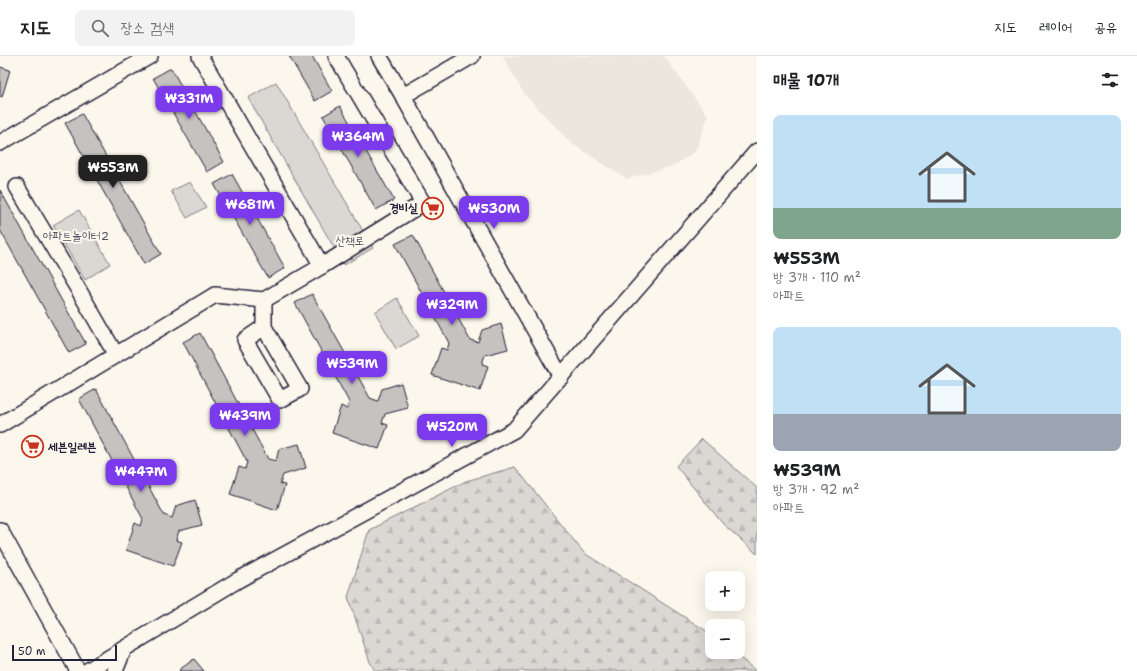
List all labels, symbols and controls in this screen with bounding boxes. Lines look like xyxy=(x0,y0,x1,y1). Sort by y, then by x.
search box xyxy=(75,10,355,46)
text: 지도 xyxy=(20,15,51,40)
icon: search xyxy=(89,17,111,39)
text: 장소 검색 xyxy=(121,18,174,38)
text: 지도 xyxy=(994,18,1017,36)
text: 레이어 xyxy=(1039,18,1072,36)
text: 공유 xyxy=(1094,18,1117,36)
text: 매물 10개 xyxy=(773,69,839,91)
icon: filters xyxy=(1099,69,1121,91)
pin: ₩331M xyxy=(161,86,217,120)
text: ₩331M xyxy=(164,90,214,107)
pin: ₩364M xyxy=(330,124,386,158)
text: ₩364M xyxy=(331,128,385,145)
icon: home xyxy=(911,141,983,213)
pin: ₩553M xyxy=(85,155,141,189)
text: ₩553M xyxy=(87,159,139,176)
pin: ₩681M xyxy=(222,192,278,226)
supermarket icon: 경비실 xyxy=(420,195,446,221)
text: ₩681M xyxy=(225,196,275,213)
pin: ₩530M xyxy=(466,196,522,230)
place label: 경비실 xyxy=(389,200,418,216)
text: ₩530M xyxy=(468,200,520,217)
park label: 아파트놀이터2 xyxy=(43,228,109,244)
park label: 산책로 xyxy=(336,233,364,249)
text: ₩553M xyxy=(773,247,840,269)
text: 방 3개 · 110 m² xyxy=(773,269,861,286)
text: 아파트 xyxy=(773,287,804,304)
pin: ₩329M xyxy=(424,292,480,326)
text: ₩329M xyxy=(426,296,478,313)
pin: ₩539M xyxy=(324,351,380,385)
icon: home xyxy=(911,353,983,425)
text: ₩539M xyxy=(326,355,378,372)
pin: ₩439M xyxy=(217,403,273,437)
text: ₩439M xyxy=(219,407,271,424)
pin: ₩520M xyxy=(424,414,480,448)
text: ₩520M xyxy=(426,418,478,435)
supermarket icon: 세븐일레븐 xyxy=(19,434,45,460)
place label: 세븐일레븐 xyxy=(47,439,97,455)
pin: ₩447M xyxy=(113,459,169,493)
text: ₩539M xyxy=(773,459,841,481)
text: ₩447M xyxy=(115,463,167,480)
text: 방 3개 · 92 m² xyxy=(773,481,859,498)
text: 아파트 xyxy=(773,499,804,516)
map controls xyxy=(705,571,745,659)
button: + xyxy=(705,571,745,611)
button: − xyxy=(705,619,745,659)
scale bar xyxy=(12,643,117,662)
text: 50 m xyxy=(18,644,46,659)

